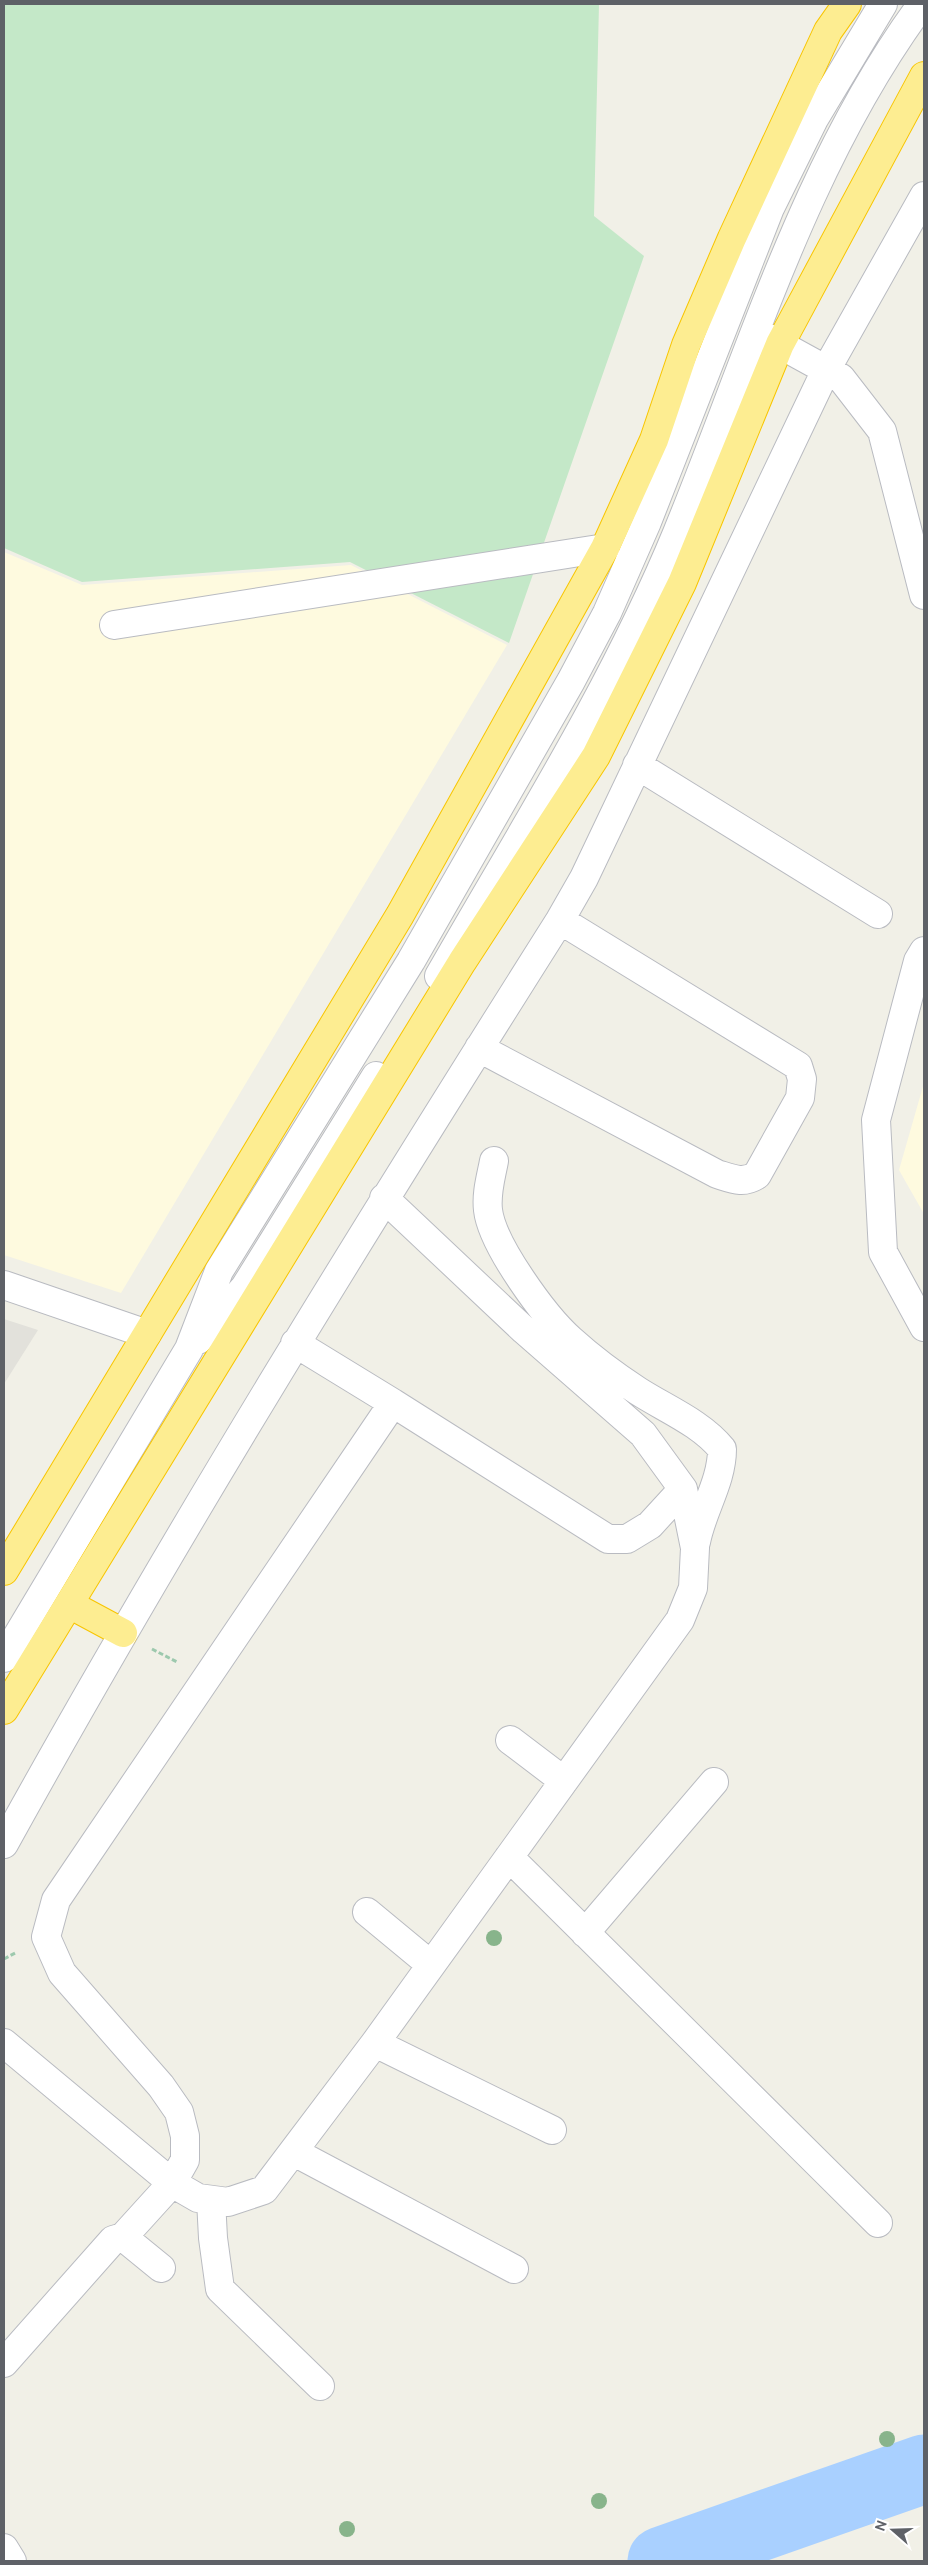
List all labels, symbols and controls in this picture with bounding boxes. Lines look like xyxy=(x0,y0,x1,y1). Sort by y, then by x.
north arrow xyxy=(868,2505,918,2555)
text: N xyxy=(871,2518,891,2533)

